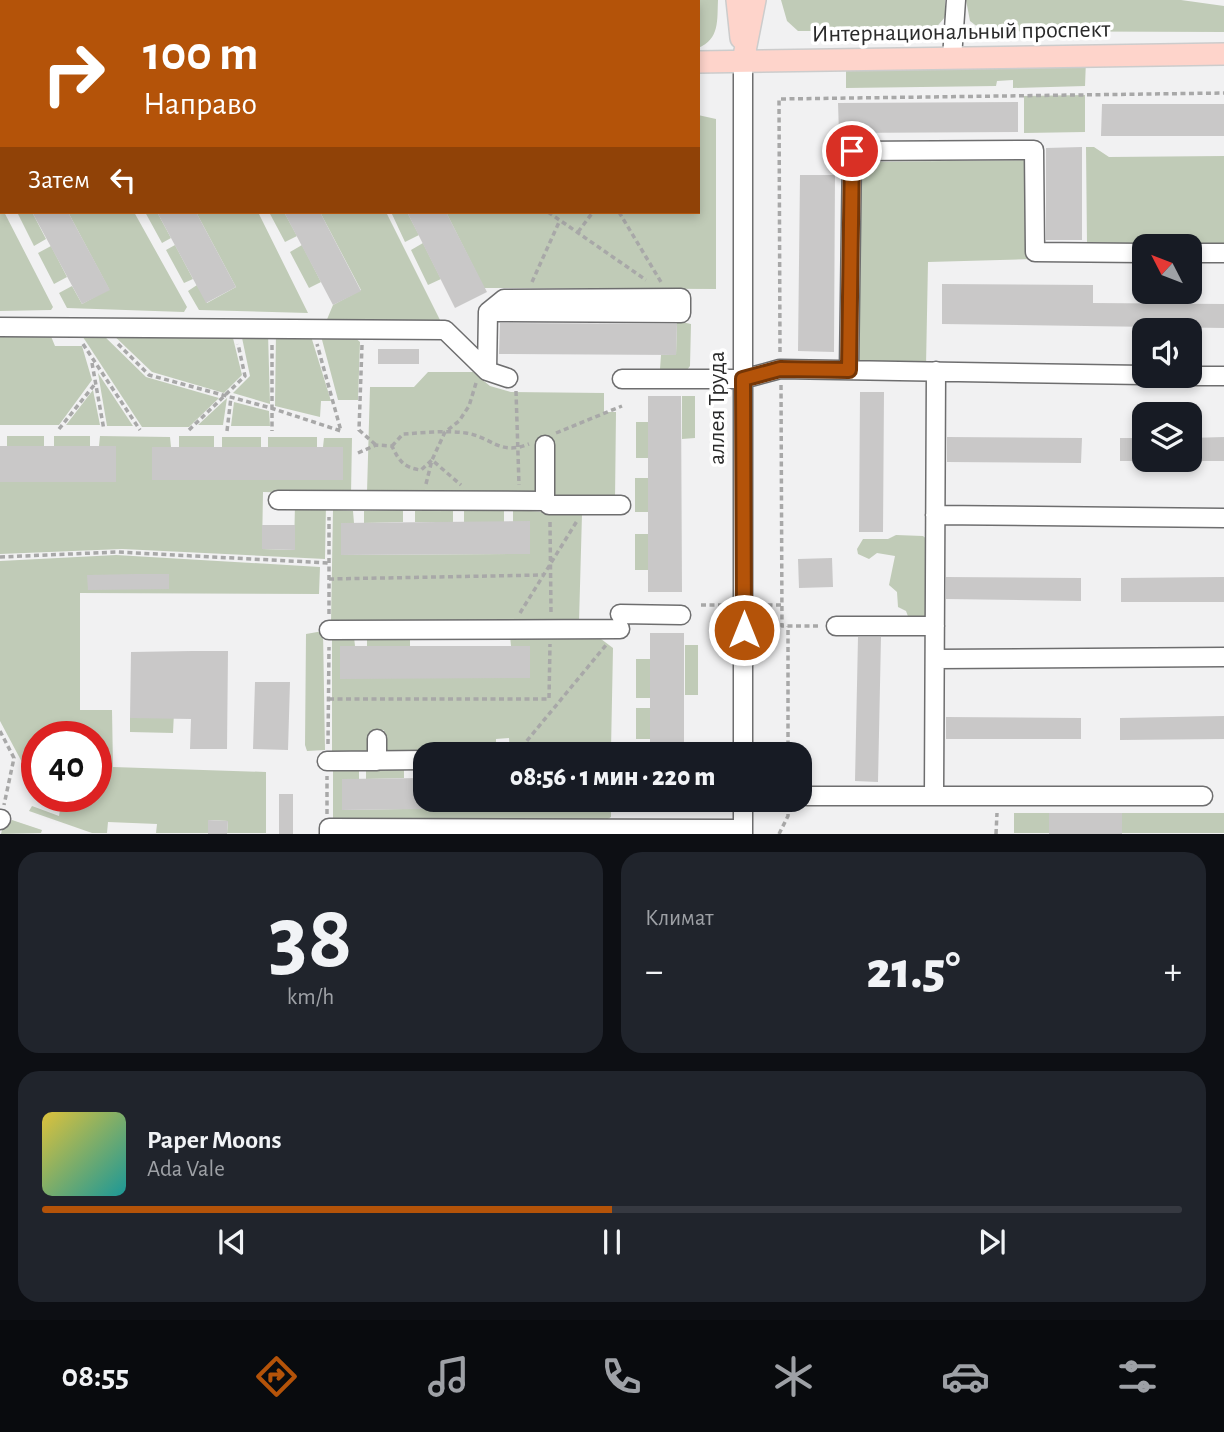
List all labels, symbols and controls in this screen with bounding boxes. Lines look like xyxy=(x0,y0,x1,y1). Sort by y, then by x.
street label: Интернациональный проспект xyxy=(811,17,1111,47)
icon: right xyxy=(28,28,119,119)
text: 100 m xyxy=(143,30,259,79)
text: Направо xyxy=(143,88,257,120)
pin xyxy=(822,121,882,181)
icon: arrive xyxy=(833,132,871,170)
icon: left xyxy=(104,161,142,199)
text: Затем xyxy=(28,167,90,193)
north arrow xyxy=(1132,234,1202,304)
map controls xyxy=(1132,234,1202,472)
button: sound xyxy=(1132,318,1202,388)
street label: аллея Труда xyxy=(705,351,729,465)
button: layers xyxy=(1132,402,1202,472)
position arrow xyxy=(707,593,781,667)
speed limit sign: 40 xyxy=(21,721,112,812)
text: 08:56 · 1 мин · 220 m xyxy=(510,764,715,790)
text: 38 xyxy=(268,893,353,984)
text: Климат xyxy=(645,907,714,930)
text: 21.5° xyxy=(867,945,960,997)
text: − xyxy=(645,953,663,991)
text: + xyxy=(1164,953,1182,991)
text: km/h xyxy=(287,986,334,1009)
text: Paper Moons xyxy=(147,1127,282,1153)
text: Ada Vale xyxy=(147,1158,225,1181)
icon: previous xyxy=(213,1223,251,1261)
icon: pause xyxy=(593,1223,631,1261)
icon: next xyxy=(973,1223,1011,1261)
icon: directions xyxy=(252,1352,301,1401)
icon: music xyxy=(424,1352,473,1401)
icon: phone xyxy=(597,1352,646,1401)
icon: climate xyxy=(769,1352,818,1401)
icon: car xyxy=(941,1352,990,1401)
icon: filters xyxy=(1113,1352,1162,1401)
text: 08:55 xyxy=(62,1360,129,1392)

